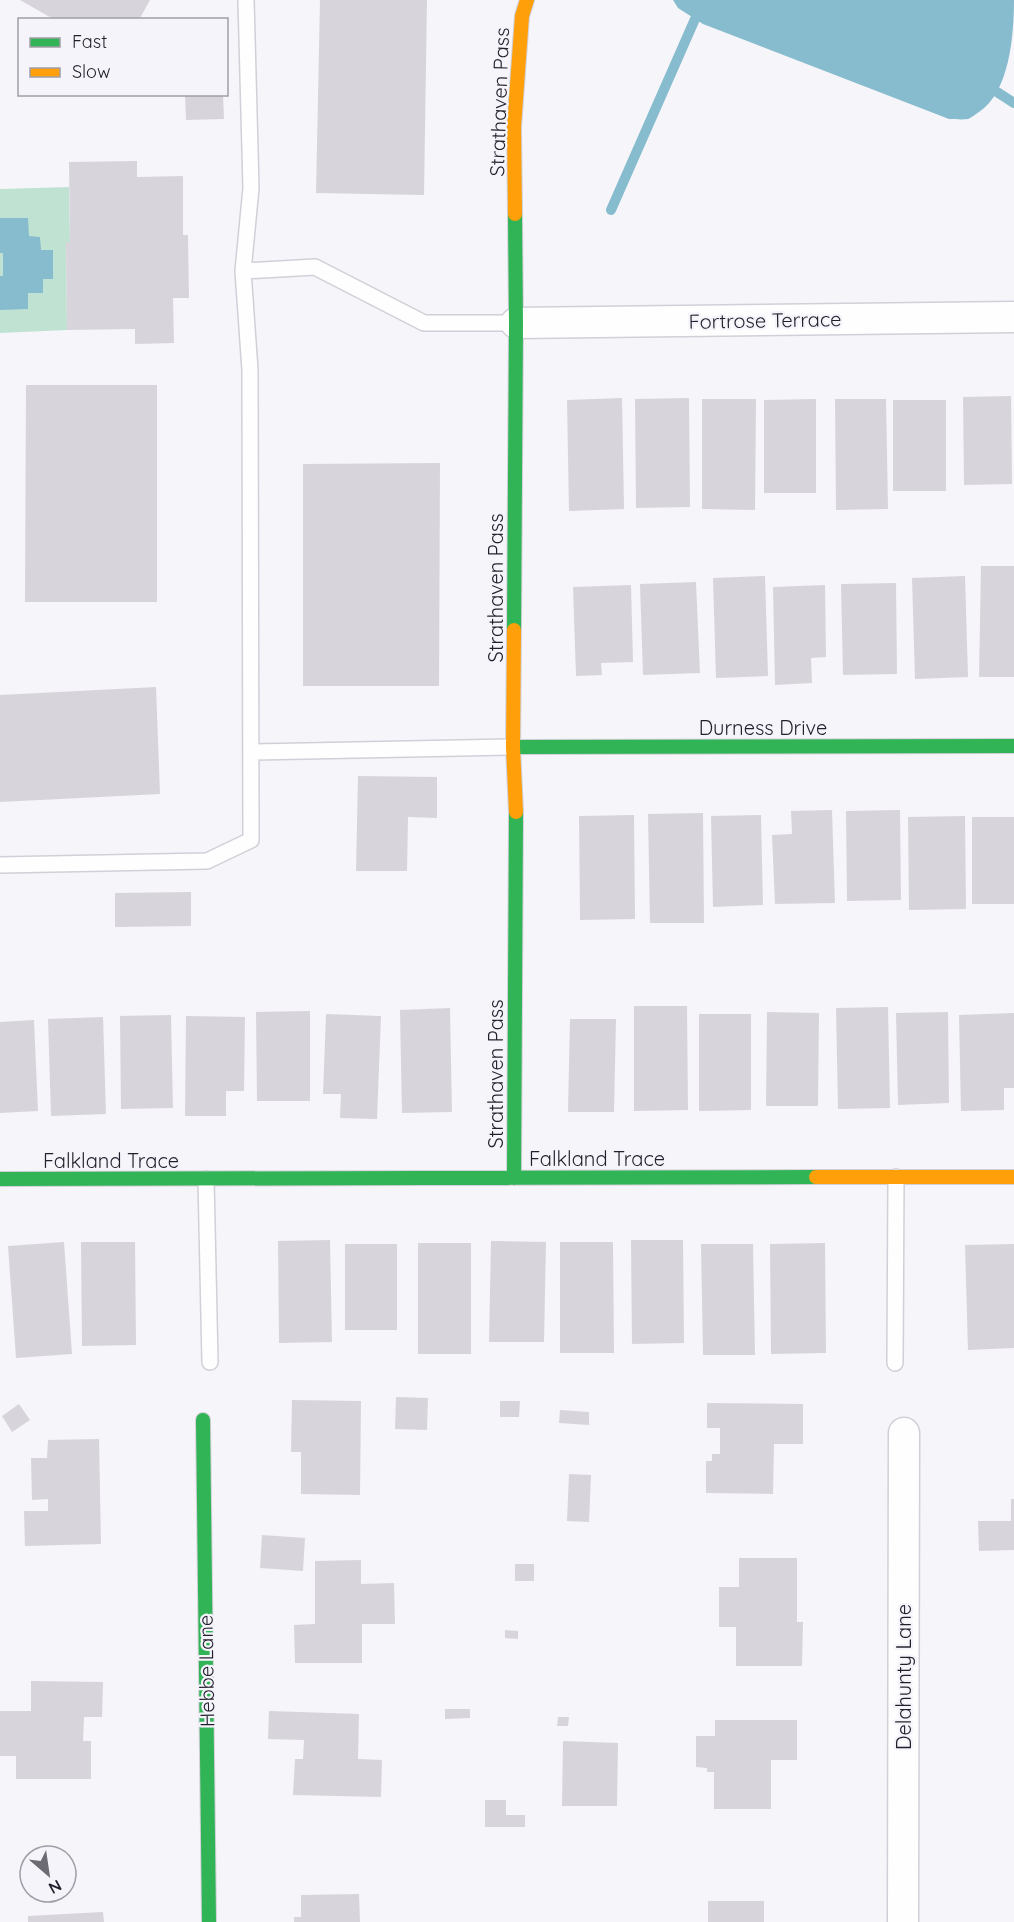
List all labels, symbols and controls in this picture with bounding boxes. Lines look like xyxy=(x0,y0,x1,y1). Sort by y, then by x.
legend xyxy=(18,18,228,96)
street label: Strathaven Pass xyxy=(484,27,514,177)
text: Fast xyxy=(72,30,107,53)
text: Slow xyxy=(72,60,110,83)
street label: Fortrose Terrace xyxy=(688,306,842,334)
street label: Strathaven Pass xyxy=(483,513,508,663)
street label: Durness Drive xyxy=(699,715,827,740)
street label: Strathaven Pass xyxy=(483,999,508,1149)
street label: Falkland Trace xyxy=(529,1146,665,1171)
street label: Falkland Trace xyxy=(43,1148,179,1173)
street label: Delahunty Lane xyxy=(891,1604,916,1750)
street label: Hebbe Lane xyxy=(193,1615,219,1727)
north arrow xyxy=(18,1844,78,1904)
text: N xyxy=(45,1876,65,1899)

